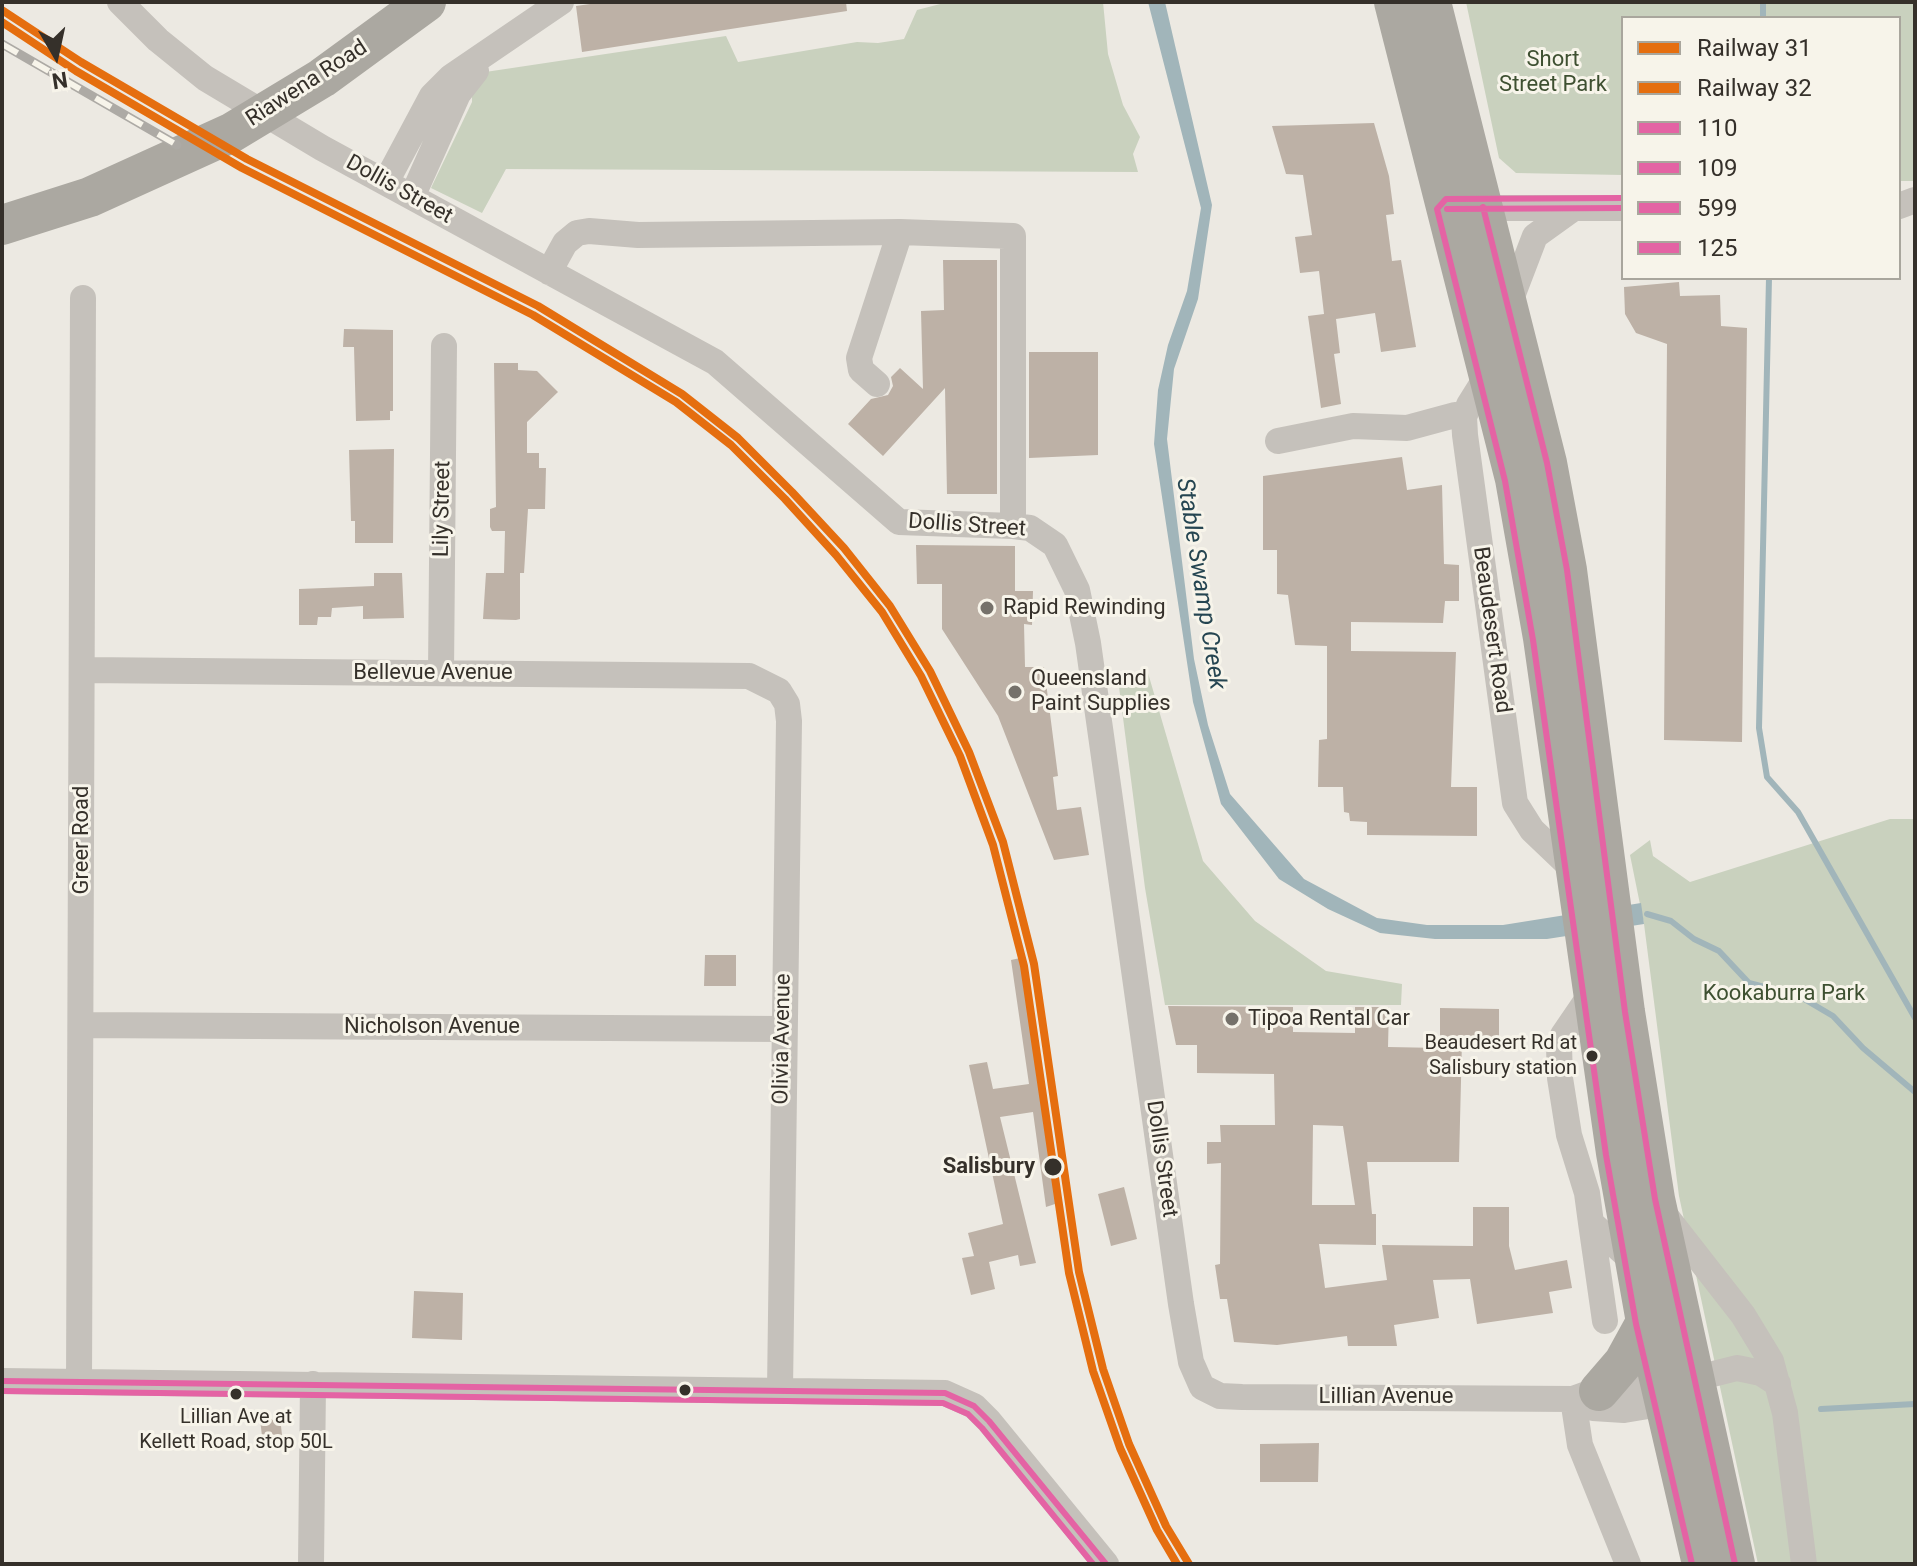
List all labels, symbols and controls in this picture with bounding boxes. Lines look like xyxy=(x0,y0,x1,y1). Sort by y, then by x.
north arrow xyxy=(16,16,96,96)
legend xyxy=(1621,16,1901,280)
text: Railway 31 xyxy=(1697,34,1812,62)
street label: Riawena Road xyxy=(241,35,373,133)
park label: Short Street Park xyxy=(1499,47,1607,98)
text: N xyxy=(50,67,69,94)
text: Railway 32 xyxy=(1697,74,1812,102)
text: 110 xyxy=(1697,114,1737,142)
street label: Dollis Street xyxy=(341,150,457,230)
text: 109 xyxy=(1697,154,1737,182)
text: 599 xyxy=(1697,194,1737,222)
text: 125 xyxy=(1697,234,1737,262)
street label: Lily Street xyxy=(429,461,457,557)
water label: Stable Swamp Creek xyxy=(1169,476,1231,692)
street label: Dollis Street xyxy=(907,509,1027,543)
street label: Beaudesert Road xyxy=(1466,545,1516,715)
place label: Rapid Rewinding xyxy=(1003,595,1166,621)
marker: Rapid Rewinding xyxy=(978,599,996,617)
street label: Bellevue Avenue xyxy=(353,660,513,686)
place label: Queensland Paint Supplies xyxy=(1031,666,1170,718)
marker: Queensland Paint Supplies xyxy=(1006,683,1024,701)
street label: Greer Road xyxy=(69,786,95,894)
street label: Olivia Avenue xyxy=(769,973,797,1105)
park label: Kookaburra Park xyxy=(1703,981,1865,1007)
place label: Tipoa Rental Car xyxy=(1248,1006,1410,1032)
marker: Tipoa Rental Car xyxy=(1223,1010,1241,1028)
street label: Nicholson Avenue xyxy=(344,1014,520,1040)
place label: Beaudesert Rd at Salisbury station xyxy=(1424,1032,1577,1079)
marker: Beaudesert Rd at Salisbury station xyxy=(1584,1048,1600,1064)
street label: Dollis Street xyxy=(1140,1099,1182,1219)
place label: Salisbury xyxy=(943,1154,1035,1180)
marker: Salisbury xyxy=(1042,1156,1064,1178)
unlabelled marker xyxy=(677,1382,693,1398)
street label: Lillian Avenue xyxy=(1319,1384,1453,1410)
marker: Lillian Ave at Kellett Road, stop 50L xyxy=(228,1386,244,1402)
place label: Lillian Ave at Kellett Road, stop 50L xyxy=(139,1406,333,1453)

